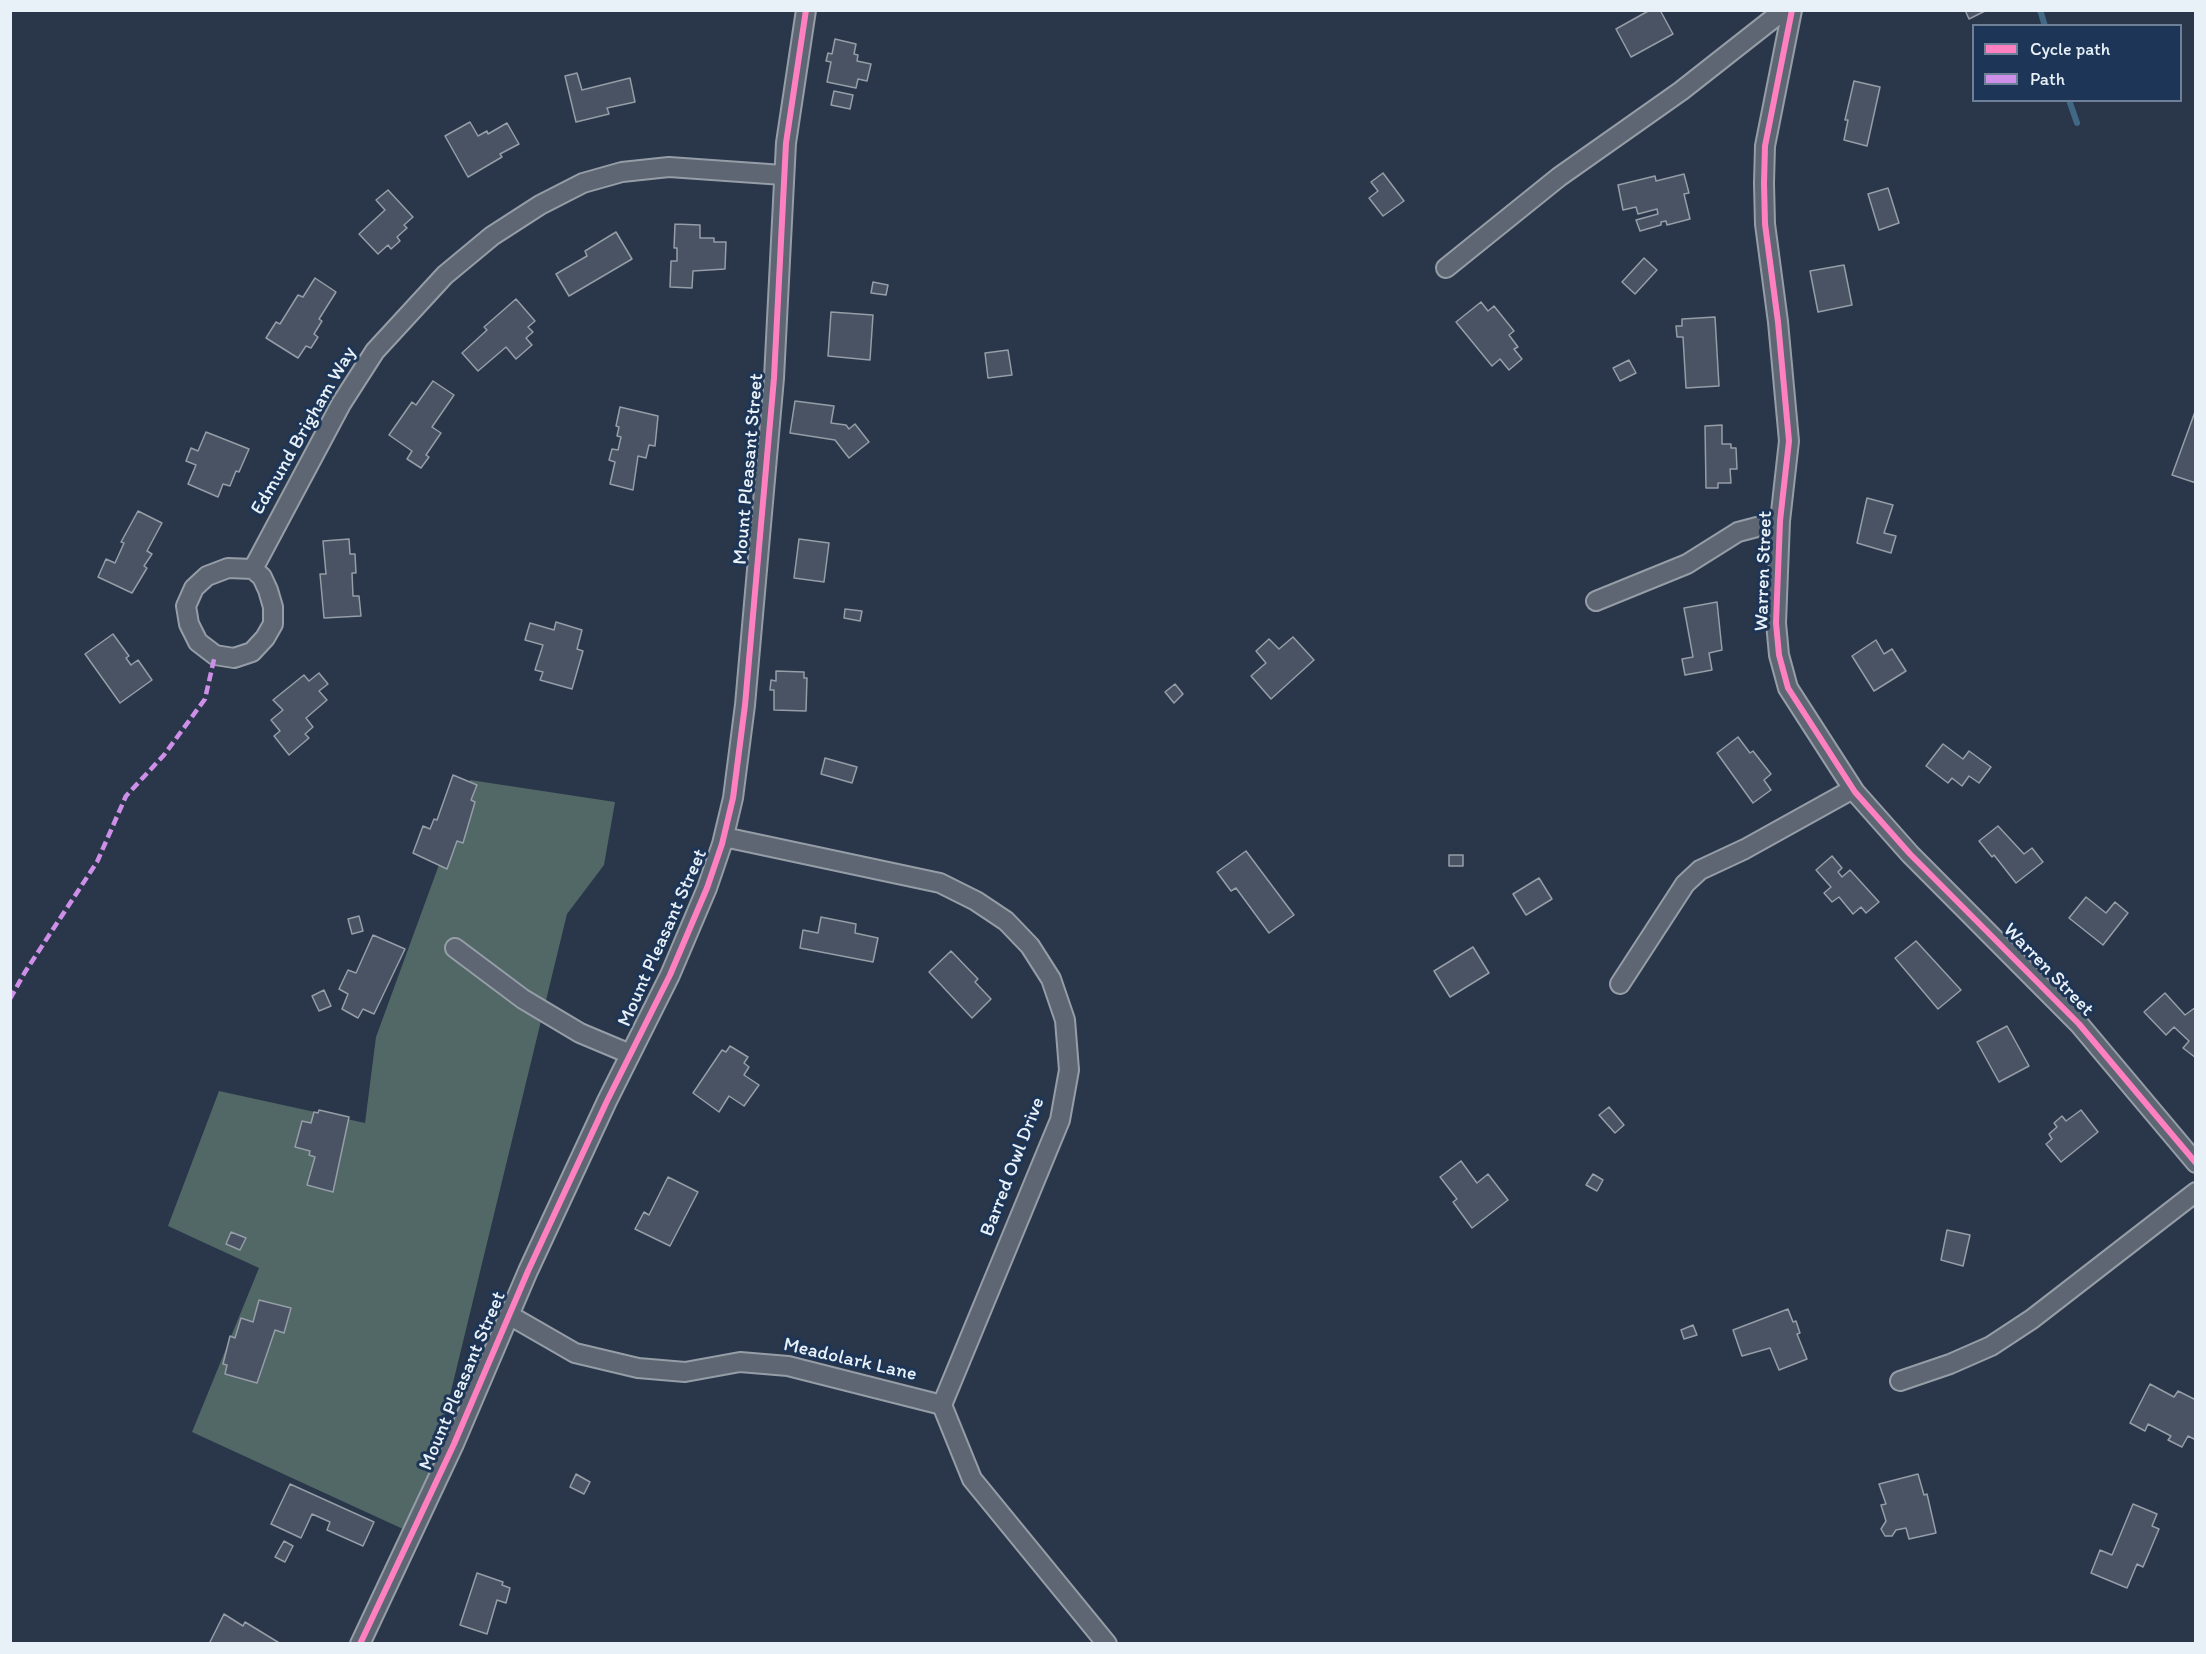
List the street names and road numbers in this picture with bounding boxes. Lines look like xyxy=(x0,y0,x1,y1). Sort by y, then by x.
street label: Edmund Brigham Way xyxy=(246,343,362,519)
street label: Mount Pleasant Street xyxy=(729,372,769,566)
street label: Warren Street xyxy=(1750,510,1778,632)
street label: Mount Pleasant Street xyxy=(613,845,713,1031)
street label: Warren Street xyxy=(1998,918,2098,1022)
street label: Barred Owl Drive xyxy=(975,1094,1051,1240)
street label: Mount Pleasant Street xyxy=(414,1288,512,1474)
street label: Meadolark Lane xyxy=(781,1333,919,1387)

